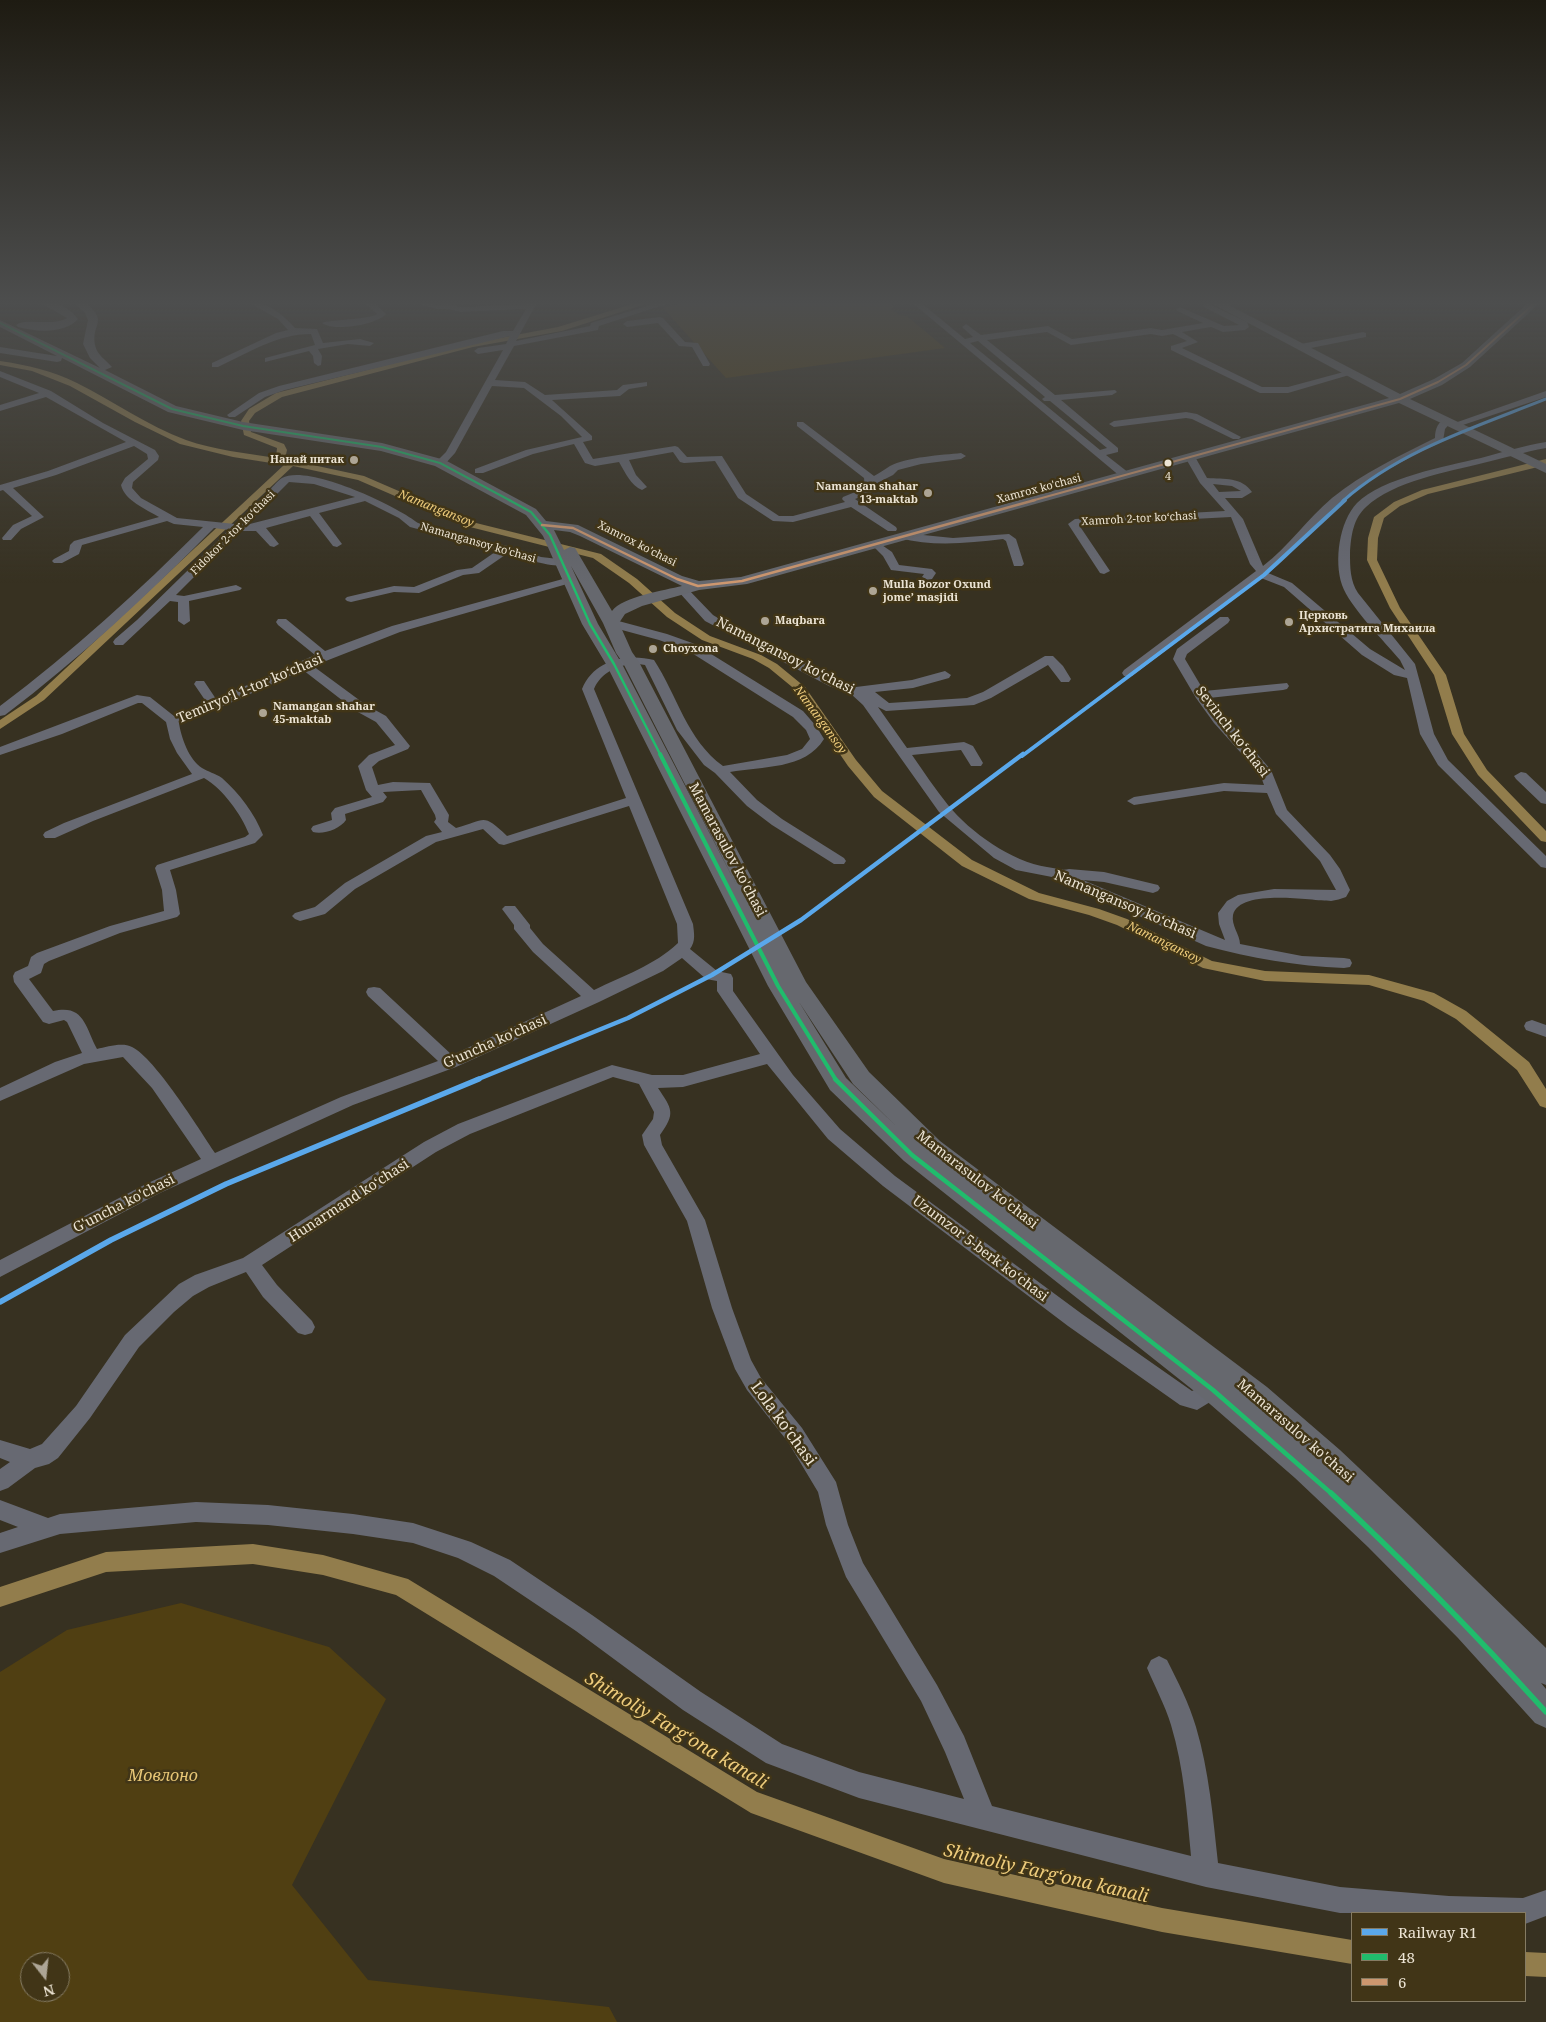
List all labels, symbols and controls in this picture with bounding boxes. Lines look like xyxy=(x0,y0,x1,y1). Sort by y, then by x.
place label: Нанай питак xyxy=(270,453,344,467)
marker: Нанай питак xyxy=(348,454,360,466)
marker: 4 xyxy=(1163,458,1173,468)
place label: 4 xyxy=(1165,470,1171,484)
street label: Xamrox ko'chasi xyxy=(996,471,1082,507)
place label: Namangan shahar 13-maktab xyxy=(816,480,918,506)
water label: Namangansoy xyxy=(396,487,476,531)
marker: Namangan shahar 13-maktab xyxy=(922,487,934,499)
street label: Fidokor 2-tor koʻchasi xyxy=(188,488,278,578)
street label: Xamroh 2-tor koʻchasi xyxy=(1081,509,1197,529)
street label: Xamrox ko'chasi xyxy=(596,519,678,569)
street label: Namangansoy ko'chasi xyxy=(419,520,537,566)
place label: Mulla Bozor Oxund jome’ masjidi xyxy=(883,578,991,604)
marker: Mulla Bozor Oxund jome’ masjidi xyxy=(867,585,879,597)
place label: Церковь Архистратига Михаила xyxy=(1299,609,1436,635)
street label: Namangansoy koʻchasi xyxy=(713,614,857,698)
place label: Maqbara xyxy=(775,614,825,628)
marker: Maqbara xyxy=(759,615,771,627)
marker: Церковь Архистратига Михаила xyxy=(1283,616,1295,628)
place label: Choyxona xyxy=(663,642,718,656)
marker: Choyxona xyxy=(647,643,659,655)
street label: Temiryoʻl 1-tor koʻchasi xyxy=(175,651,325,727)
water label: Namangansoy xyxy=(791,683,849,757)
street label: Sevinch koʻchasi xyxy=(1191,683,1273,781)
place label: Namangan shahar 45-maktab xyxy=(273,700,375,726)
marker: Namangan shahar 45-maktab xyxy=(257,707,269,719)
street label: Mamarasulov ko'chasi xyxy=(685,780,769,920)
street label: Namangansoy koʻchasi xyxy=(1051,867,1199,943)
water label: Namangansoy xyxy=(1125,919,1203,967)
street label: G'uncha ko'chasi xyxy=(441,1012,549,1072)
street label: Mamarasulov ko'chasi xyxy=(913,1128,1041,1232)
street label: Hunarmand koʻchasi xyxy=(286,1156,412,1246)
street label: G'uncha ko'chasi xyxy=(70,1171,178,1237)
street label: Uzumzor 5-berk koʻchasi xyxy=(909,1193,1051,1305)
street label: Mamarasulov ko'chasi xyxy=(1233,1376,1357,1486)
street label: Lola koʻchasi xyxy=(746,1378,820,1470)
water label: Shimoliy Fargʻona kanali xyxy=(581,1668,771,1794)
park label: Мовлоно xyxy=(128,1766,198,1786)
water label: Shimoliy Fargʻona kanali xyxy=(941,1840,1151,1908)
legend xyxy=(1351,1912,1526,2002)
text: Railway R1 xyxy=(1398,1922,1477,1942)
text: 48 xyxy=(1398,1947,1415,1967)
north arrow xyxy=(20,1952,70,2002)
text: 6 xyxy=(1398,1972,1406,1992)
text: N xyxy=(41,1980,57,2002)

